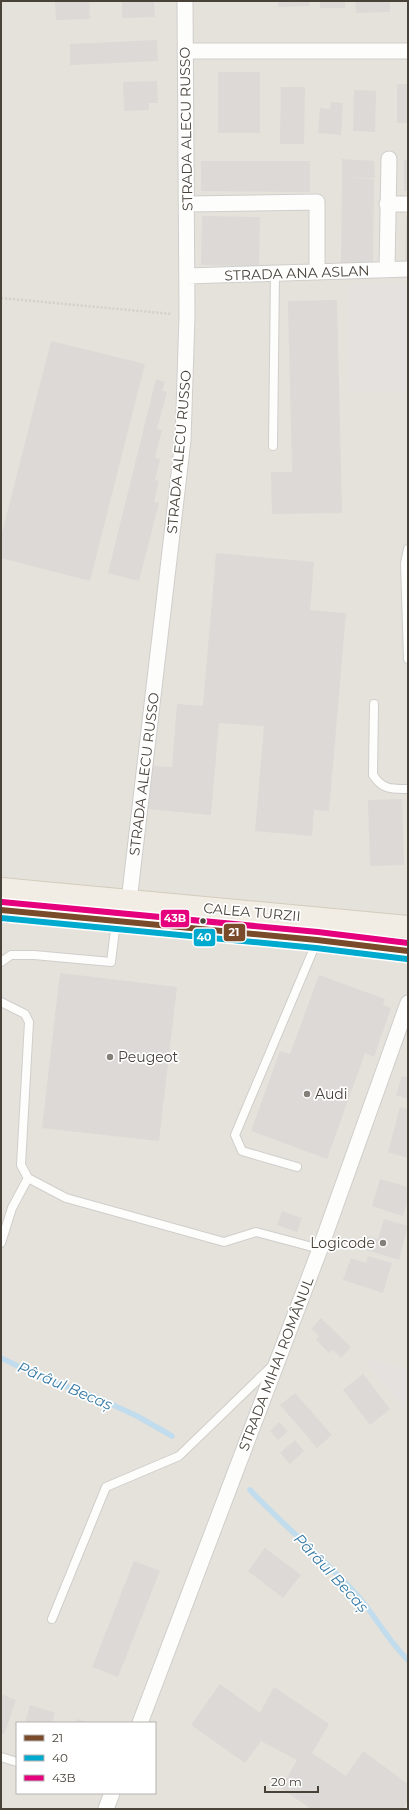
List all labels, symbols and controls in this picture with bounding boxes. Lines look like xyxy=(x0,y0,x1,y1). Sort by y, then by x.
street label: STRADA ALECU RUSSO xyxy=(176,46,196,211)
street label: STRADA ANA ASLAN xyxy=(224,261,370,285)
street label: STRADA ALECU RUSSO xyxy=(163,369,195,535)
street label: STRADA ALECU RUSSO xyxy=(125,691,163,857)
street label: CALEA TURZII xyxy=(203,899,301,925)
line badge: 43B xyxy=(160,909,190,928)
text: 43B xyxy=(164,911,186,925)
unlabelled marker xyxy=(198,916,208,926)
line badge: 21 xyxy=(223,923,246,942)
text: 21 xyxy=(229,925,239,939)
line badge: 40 xyxy=(193,928,216,947)
text: 40 xyxy=(196,930,212,944)
place label: Peugeot xyxy=(118,1048,179,1066)
marker: Peugeot xyxy=(105,1052,115,1062)
place label: Audi xyxy=(315,1085,348,1103)
marker: Audi xyxy=(302,1089,312,1099)
place label: Logicode xyxy=(310,1234,375,1252)
marker: Logicode xyxy=(378,1238,388,1248)
street label: STRADA MIHAI ROMÂNUL xyxy=(235,1274,318,1453)
water label: Pârâul Becaș xyxy=(15,1357,116,1414)
water label: Pârâul Becaș xyxy=(290,1529,373,1617)
legend xyxy=(16,1722,156,1794)
text: 21 xyxy=(52,1730,63,1745)
text: 40 xyxy=(52,1750,68,1765)
scale bar xyxy=(265,1768,318,1794)
text: 43B xyxy=(52,1770,76,1785)
text: 20 m xyxy=(271,1774,302,1789)

